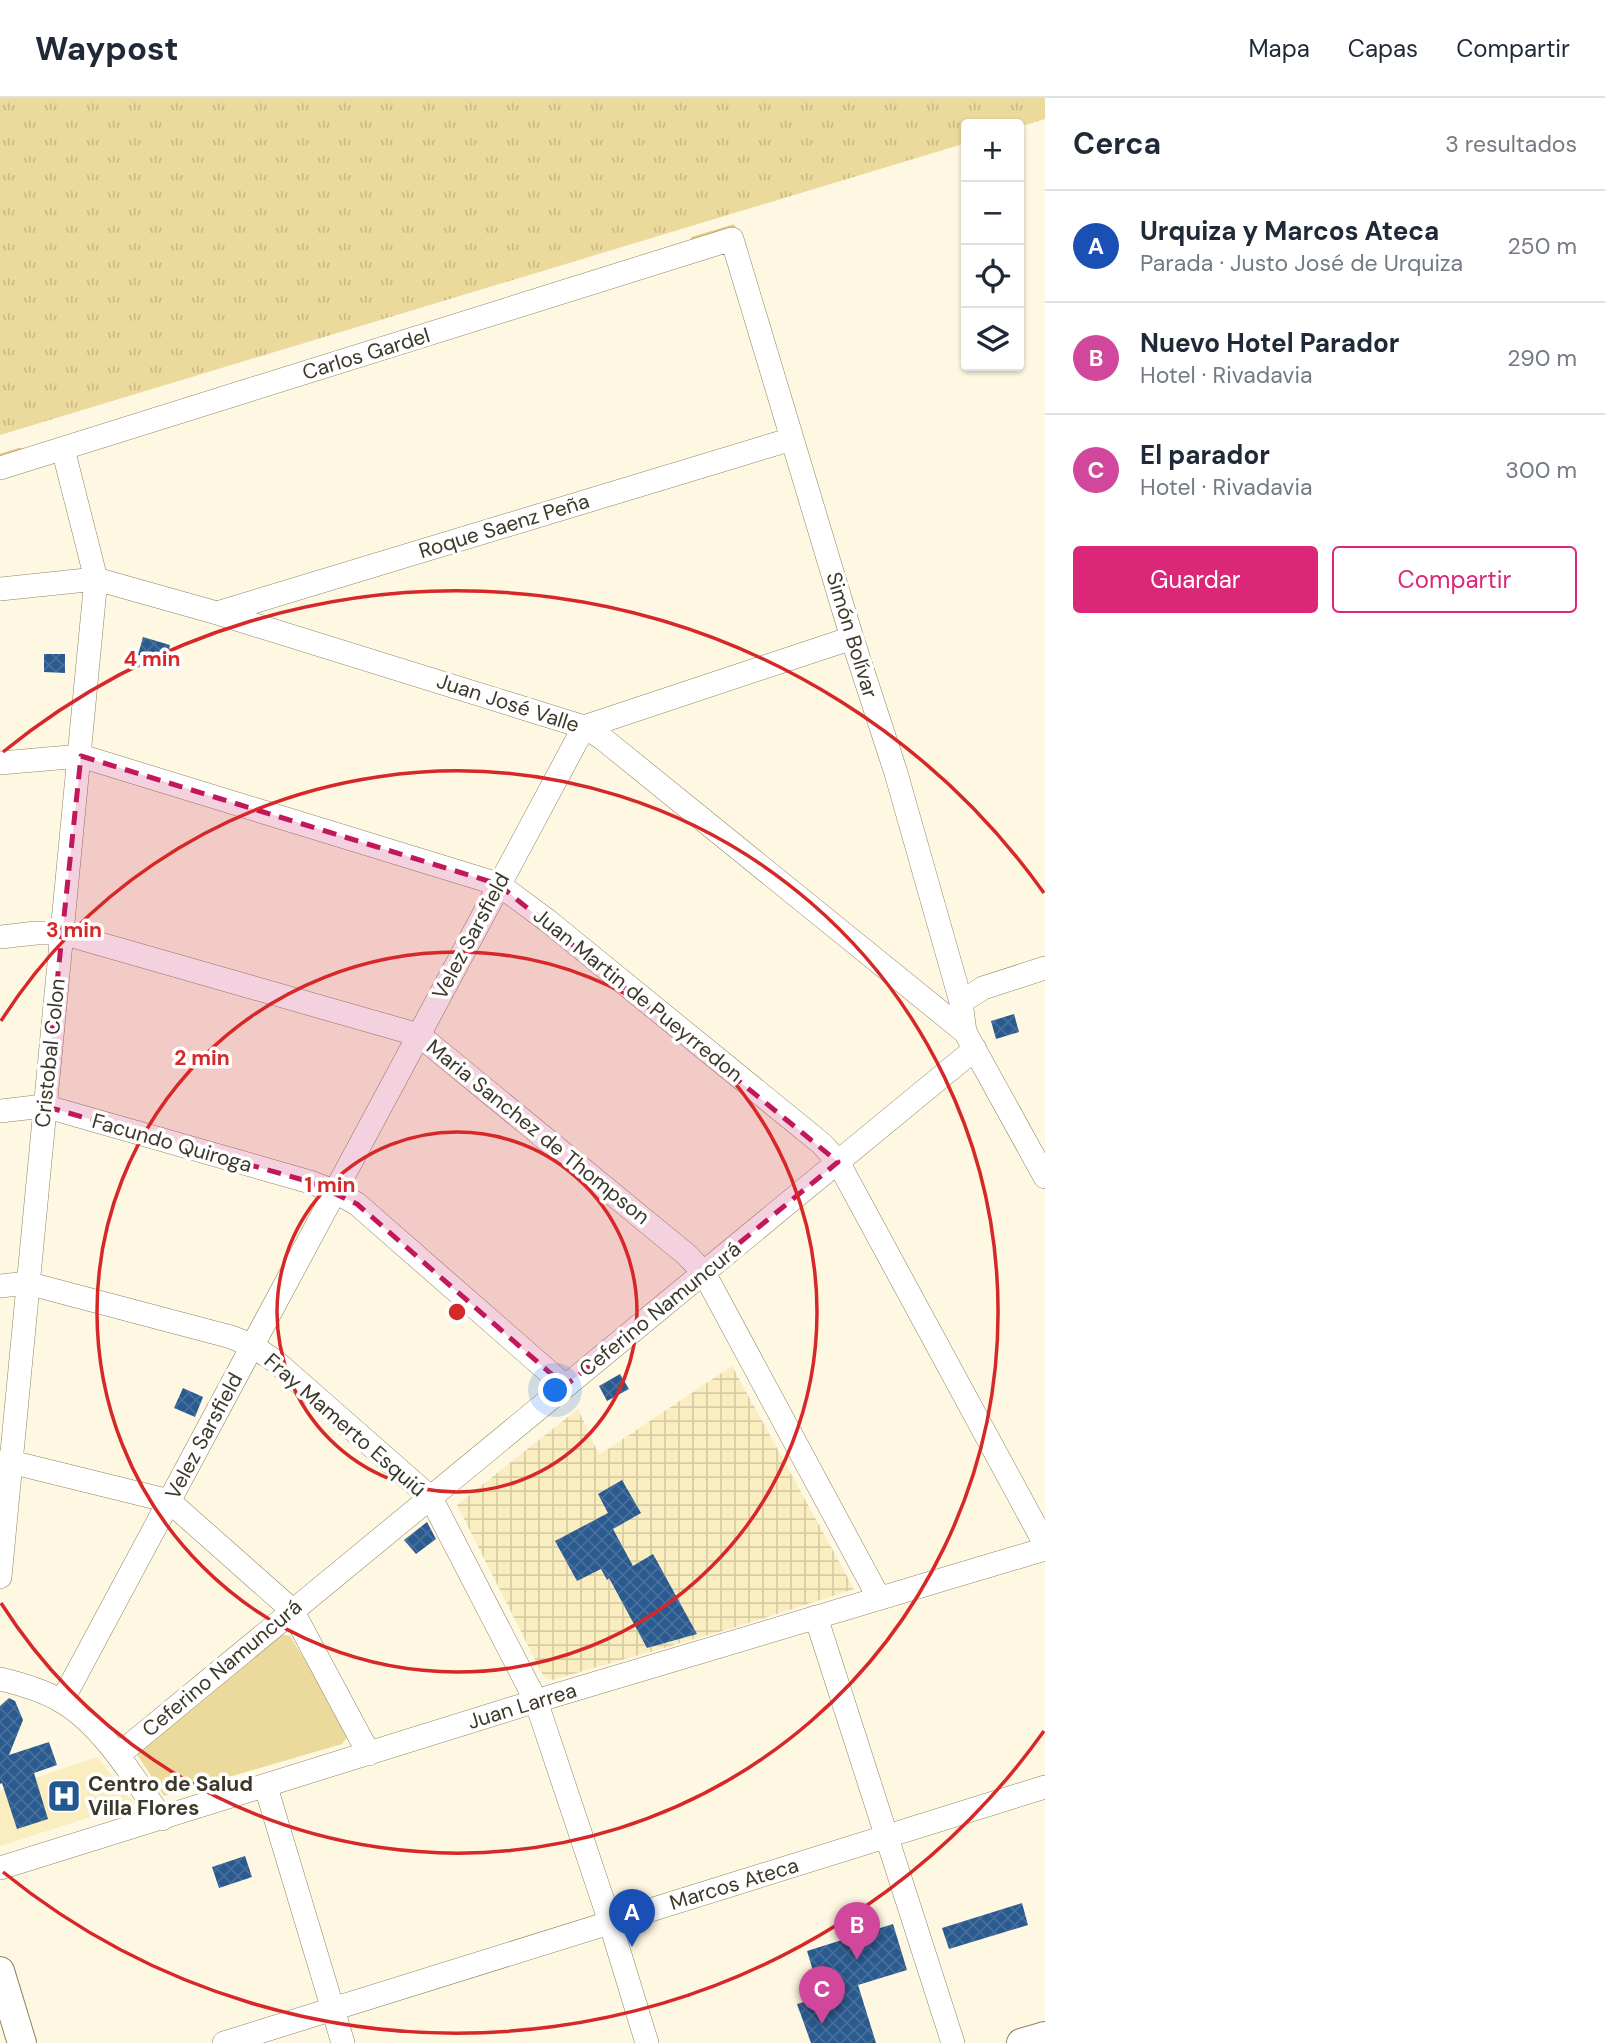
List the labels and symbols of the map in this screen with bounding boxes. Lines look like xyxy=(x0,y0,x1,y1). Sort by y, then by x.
street label: Carlos Gardel xyxy=(299,321,433,387)
street label: Roque Saenz Peña xyxy=(415,487,593,565)
street label: Simón Bolívar xyxy=(820,569,884,702)
text: 4 min xyxy=(123,645,181,673)
street label: Juan José Valle xyxy=(433,667,583,739)
street label: Velez Sarsfield xyxy=(426,868,516,1004)
street label: Juan Martin de Pueyrredon xyxy=(527,902,749,1088)
text: 3 min xyxy=(46,916,102,944)
street label: Cristobal Colon xyxy=(28,977,72,1129)
street label: Maria Sanchez de Thompson xyxy=(421,1033,655,1231)
text: 2 min xyxy=(174,1044,230,1072)
street label: Facundo Quiroga xyxy=(89,1107,255,1179)
text: 1 min xyxy=(304,1171,356,1199)
street label: Ceferino Namuncurá xyxy=(573,1235,747,1383)
centre of rings xyxy=(445,1300,469,1324)
street label: Fray Mamerto Esquiú xyxy=(258,1347,432,1503)
street label: Velez Sarsfield xyxy=(159,1368,249,1504)
your location xyxy=(538,1373,572,1407)
street label: Ceferino Namuncurá xyxy=(136,1593,308,1743)
street label: Juan Larrea xyxy=(464,1676,580,1736)
place label: Centro de Salud Villa Flores xyxy=(88,1770,253,1822)
hospital icon: Centro de Salud Villa Flores xyxy=(45,1777,83,1815)
street label: Marcos Ateca xyxy=(666,1851,802,1917)
pin: A xyxy=(609,1889,655,1947)
pin: B xyxy=(834,1902,880,1960)
pin: C xyxy=(799,1966,845,2024)

